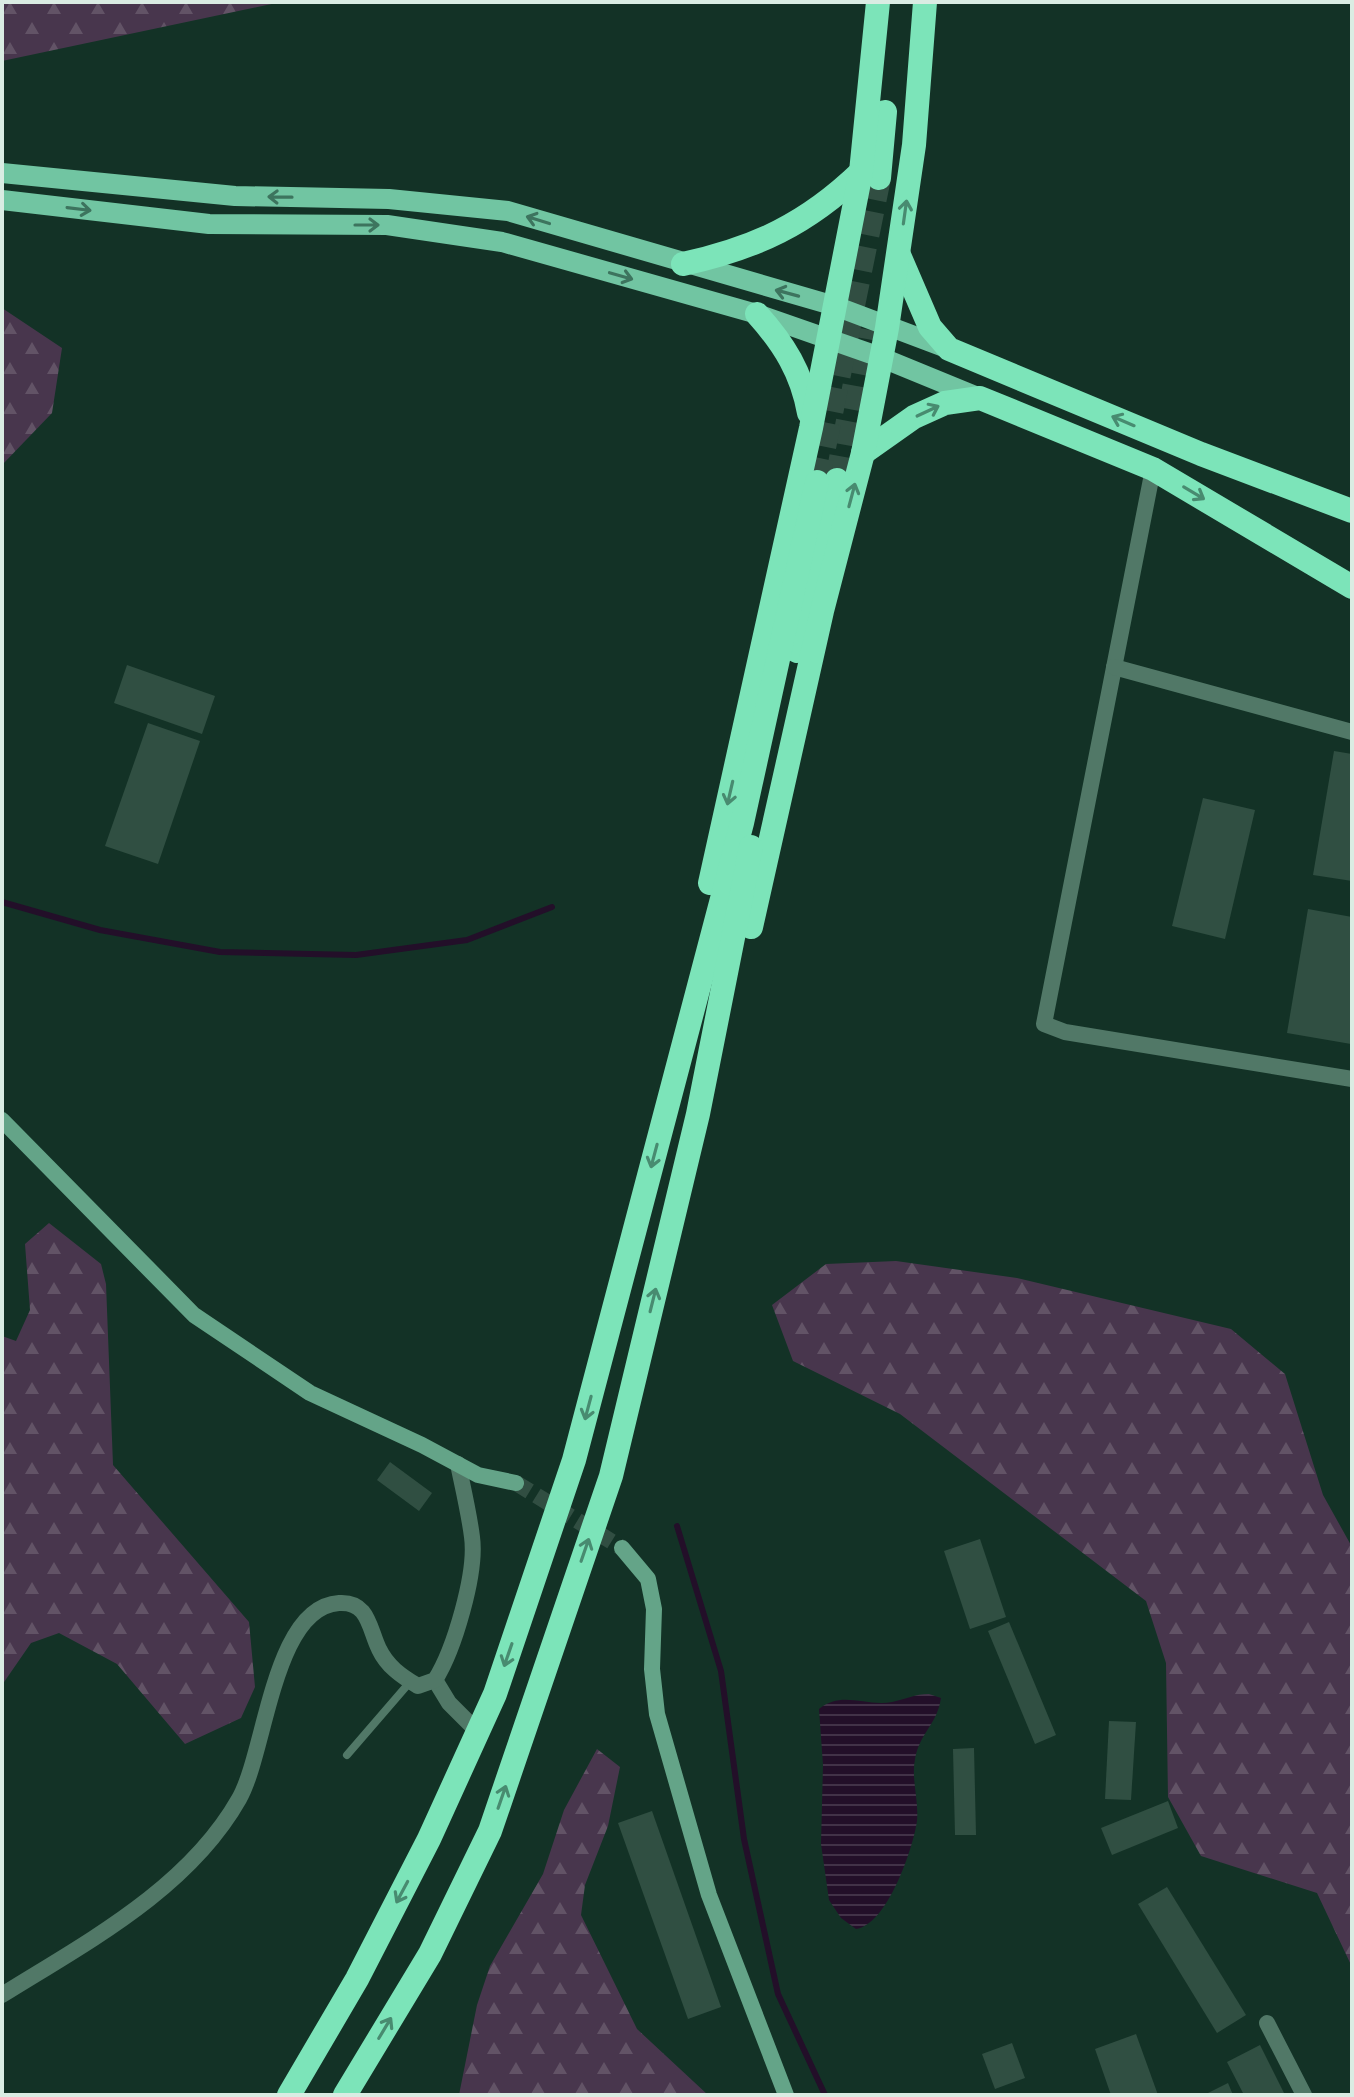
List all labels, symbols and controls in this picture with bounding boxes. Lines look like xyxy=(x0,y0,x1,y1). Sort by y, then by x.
one-way arrow xyxy=(267,189,294,205)
one-way arrow xyxy=(898,200,913,225)
one-way arrow xyxy=(66,202,92,217)
one-way arrow xyxy=(525,212,551,227)
one-way arrow xyxy=(353,217,380,233)
one-way arrow xyxy=(607,269,633,284)
one-way arrow xyxy=(775,285,801,300)
one-way arrow xyxy=(915,402,940,417)
one-way arrow xyxy=(1111,413,1136,428)
one-way arrow xyxy=(846,483,861,508)
one-way arrow xyxy=(1182,485,1205,501)
one-way arrow xyxy=(722,780,737,806)
one-way arrow xyxy=(645,1143,660,1169)
one-way arrow xyxy=(646,1287,661,1313)
one-way arrow xyxy=(580,1395,595,1421)
one-way arrow xyxy=(579,1538,594,1563)
one-way arrow xyxy=(500,1643,515,1668)
one-way arrow xyxy=(495,1784,510,1809)
one-way arrow xyxy=(393,1880,409,1904)
one-way arrow xyxy=(377,2017,393,2040)

